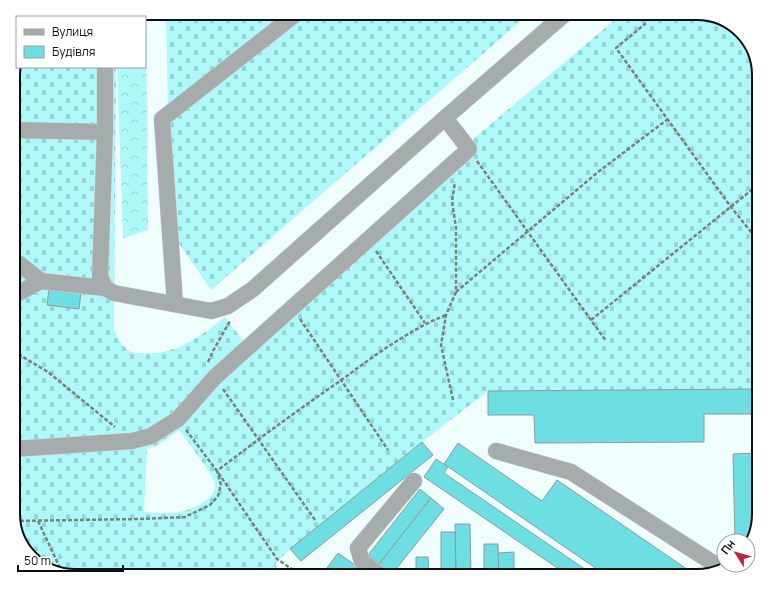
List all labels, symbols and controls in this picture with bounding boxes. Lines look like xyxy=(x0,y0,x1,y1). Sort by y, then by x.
legend xyxy=(16,16,146,68)
text: Вулиця xyxy=(52,23,93,40)
text: Будівля xyxy=(52,43,95,60)
north arrow xyxy=(716,533,756,573)
text: Пн xyxy=(717,536,738,557)
scale bar xyxy=(18,547,123,573)
text: 50 m xyxy=(24,552,51,569)

